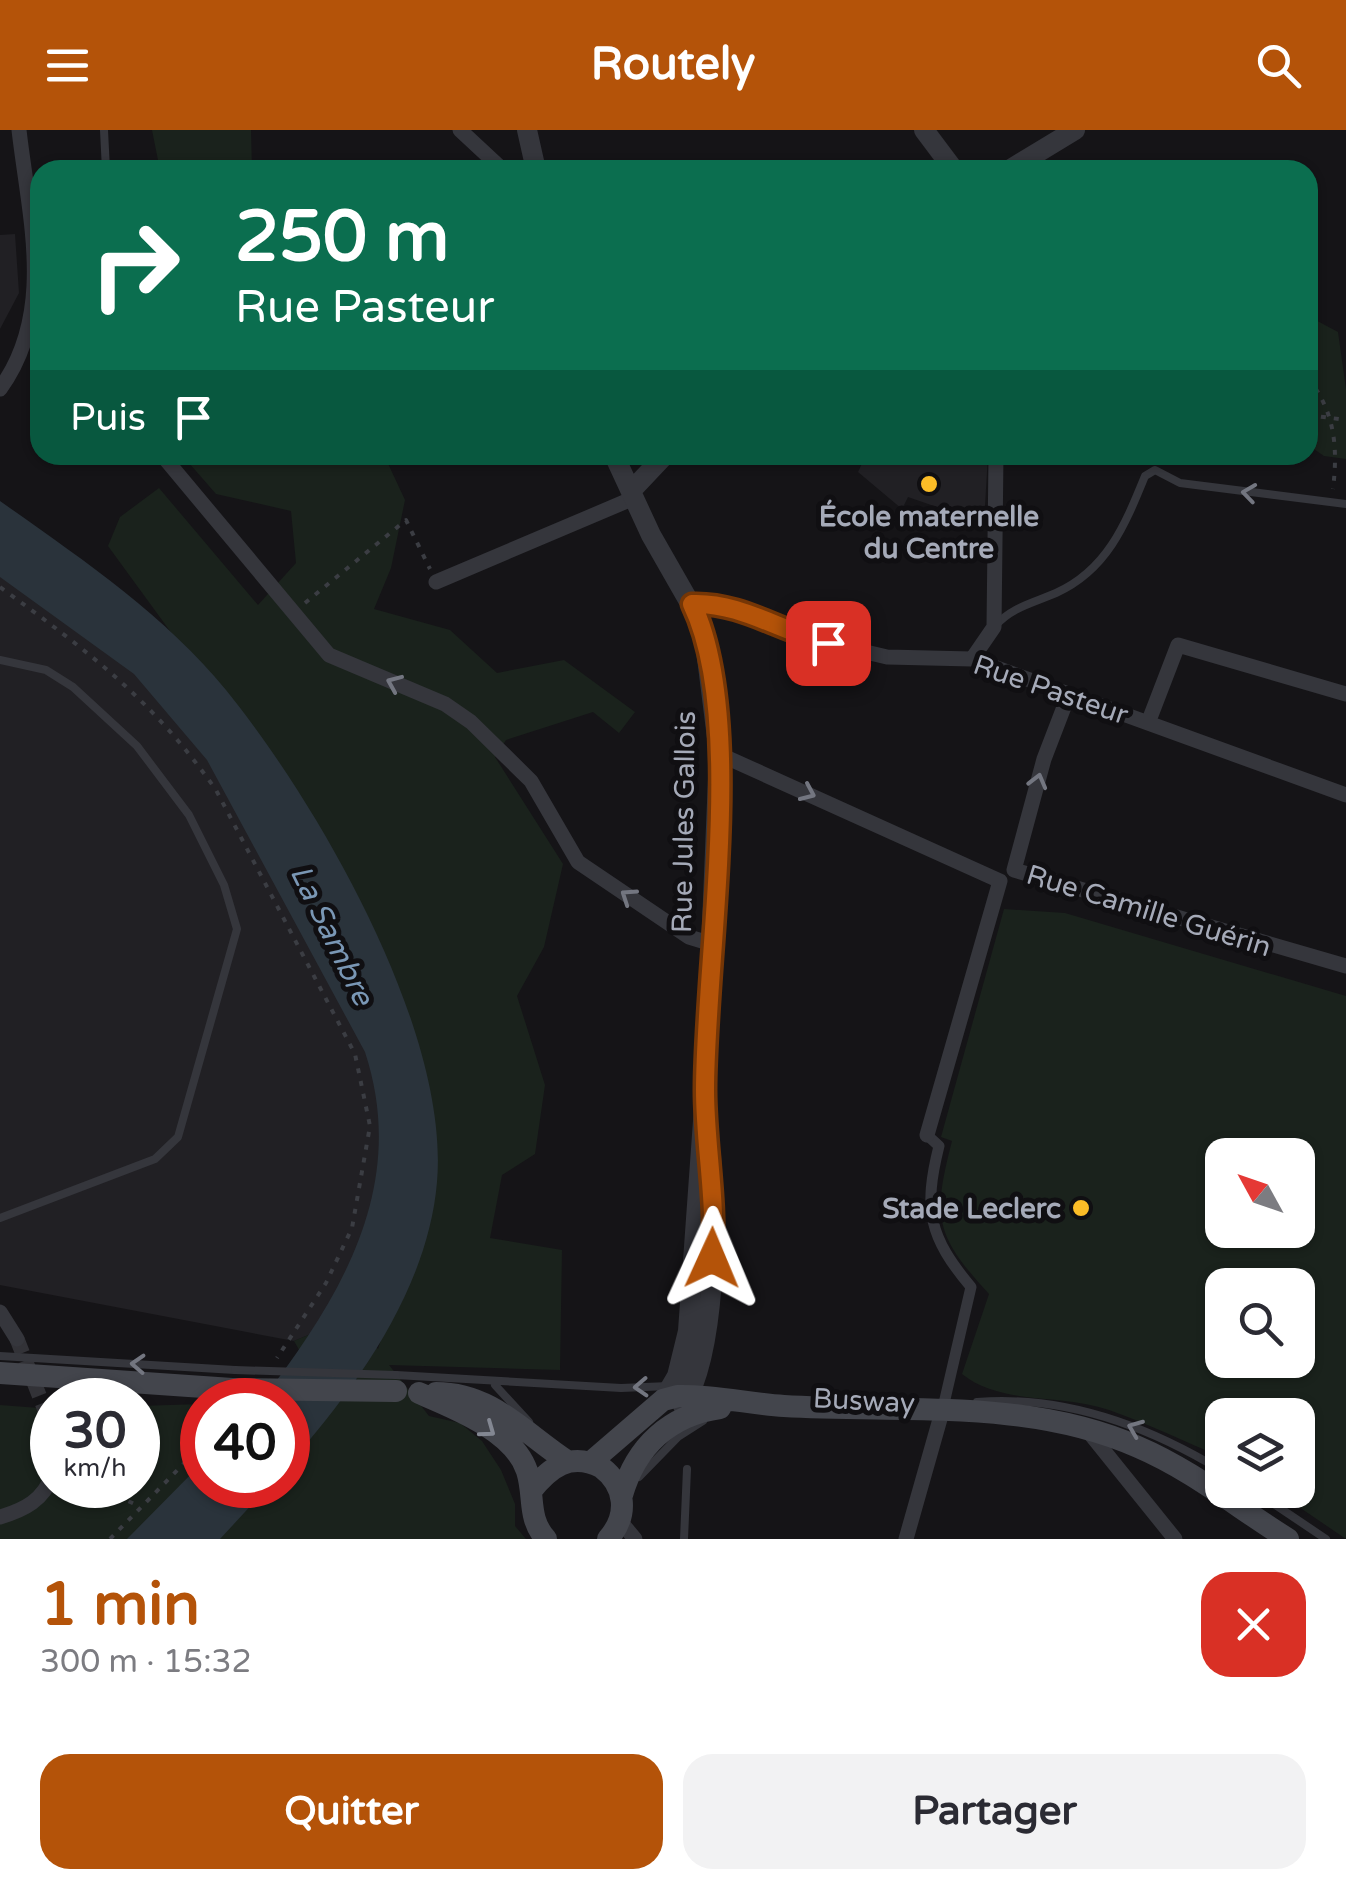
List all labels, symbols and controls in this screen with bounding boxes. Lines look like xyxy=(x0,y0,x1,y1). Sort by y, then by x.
icon: menu xyxy=(40,38,95,93)
text: Routely xyxy=(591,38,755,92)
icon: search xyxy=(1251,38,1306,93)
text: 250 m xyxy=(235,196,449,280)
icon: right xyxy=(70,200,200,330)
text: Rue Pasteur xyxy=(235,281,494,335)
icon: arrive xyxy=(166,390,221,445)
text: Puis xyxy=(70,395,146,441)
marker: École maternelle du Centre xyxy=(918,473,940,495)
one-way arrow xyxy=(1241,483,1258,504)
place label: École maternelle du Centre xyxy=(819,499,1039,566)
pin xyxy=(786,601,871,686)
icon: arrive xyxy=(801,616,856,671)
street label: Rue Pasteur xyxy=(969,648,1133,732)
one-way arrow xyxy=(386,674,404,694)
street label: Rue Jules Gallois xyxy=(665,711,703,933)
one-way arrow xyxy=(1027,773,1048,790)
one-way arrow xyxy=(798,781,816,801)
street label: Rue Camille Guérin xyxy=(1022,858,1275,964)
water label: La Sambre xyxy=(282,859,382,1013)
one-way arrow xyxy=(620,889,638,908)
north arrow xyxy=(1205,1138,1315,1248)
map controls xyxy=(1205,1138,1315,1508)
place label: Stade Leclerc xyxy=(882,1192,1061,1226)
marker: Stade Leclerc xyxy=(1070,1197,1092,1219)
position arrow xyxy=(660,1206,764,1310)
button: search xyxy=(1205,1268,1315,1378)
one-way arrow xyxy=(130,1354,146,1375)
one-way arrow xyxy=(632,1377,648,1398)
speed limit sign: 40 xyxy=(180,1378,310,1508)
street label: Busway xyxy=(812,1381,916,1421)
button: layers xyxy=(1205,1398,1315,1508)
text: 30 xyxy=(64,1401,126,1461)
one-way arrow xyxy=(477,1418,495,1435)
one-way arrow xyxy=(1127,1420,1145,1440)
text: km/h xyxy=(64,1453,126,1483)
text: 1 min xyxy=(40,1569,200,1641)
button: close xyxy=(1201,1572,1306,1677)
text: 300 m · 15:32 xyxy=(40,1643,252,1681)
button: Quitter xyxy=(40,1754,663,1869)
button: Partager xyxy=(683,1754,1306,1869)

